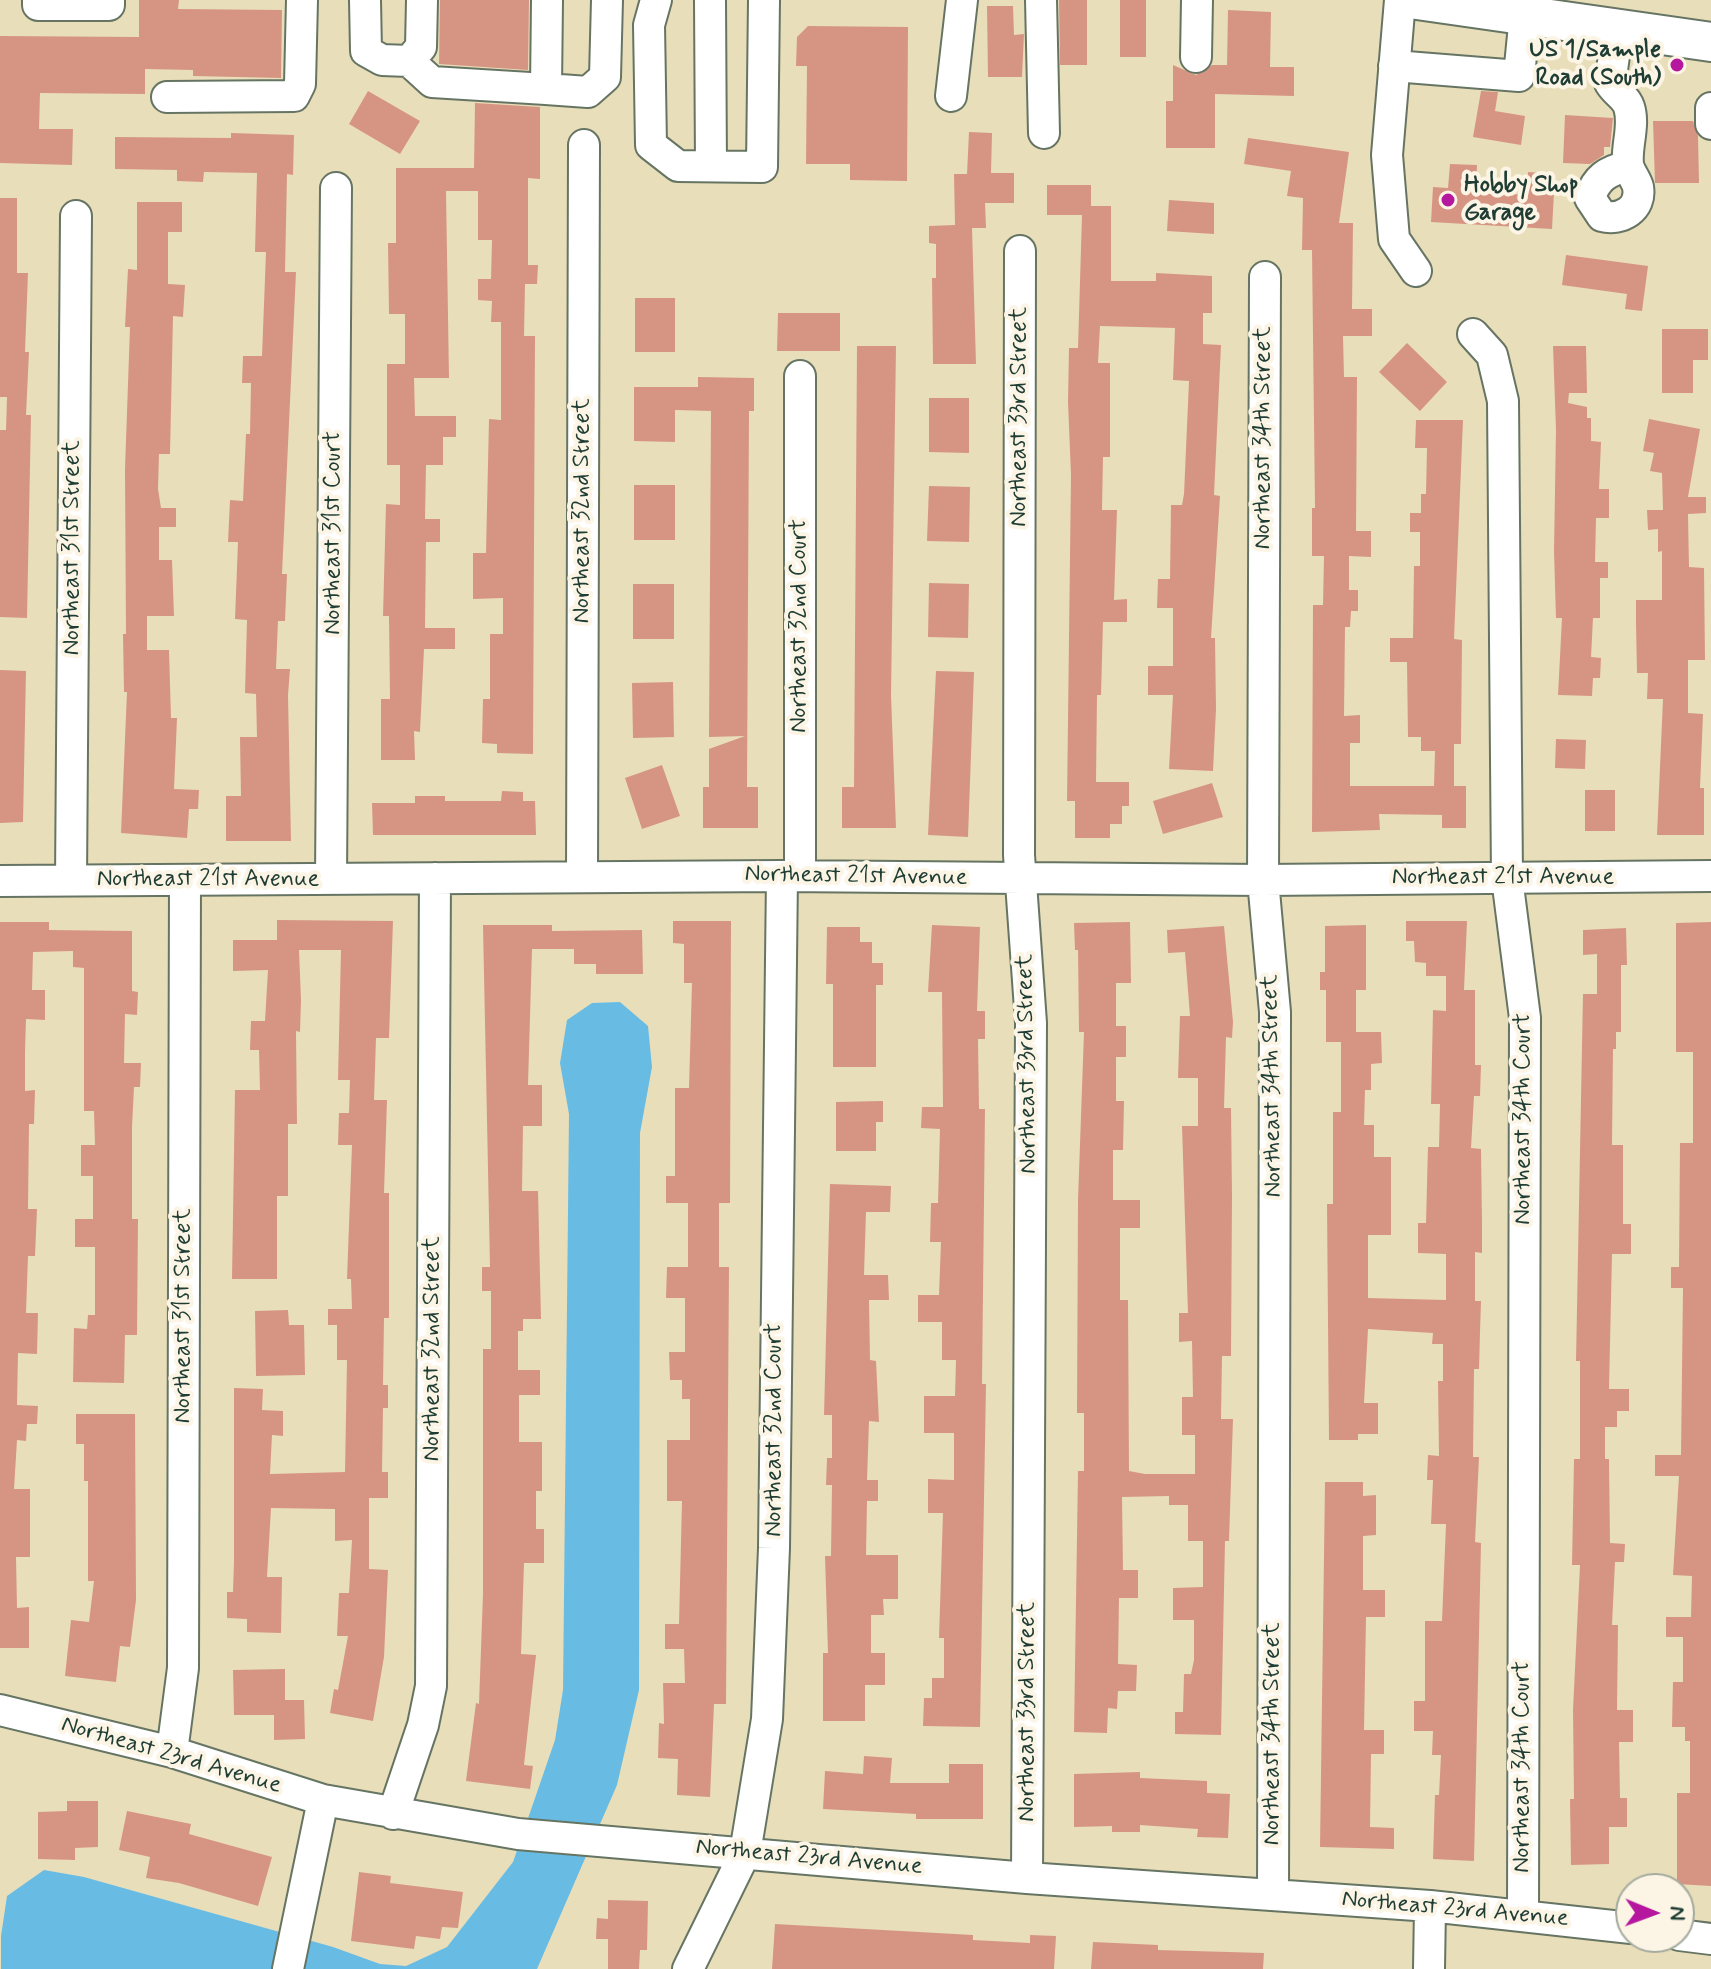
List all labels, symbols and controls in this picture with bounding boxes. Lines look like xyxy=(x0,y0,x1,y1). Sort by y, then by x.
place label: US 1/Sample Road (South) xyxy=(1529,37,1661,93)
marker: US 1/Sample Road (South) xyxy=(1668,56,1686,74)
place label: Hobby Shop Garage xyxy=(1464,172,1578,228)
marker: Hobby Shop Garage xyxy=(1439,191,1457,209)
street label: Northeast 33rd Street xyxy=(1006,307,1034,527)
street label: Northeast 34th Street xyxy=(1250,326,1278,550)
street label: Northeast 32nd Street xyxy=(569,398,597,624)
street label: Northeast 31st Court xyxy=(320,431,348,635)
street label: Northeast 31st Street xyxy=(59,440,87,656)
street label: Northeast 32nd Court xyxy=(786,519,814,733)
street label: Northeast 21st Avenue xyxy=(744,861,968,893)
street label: Northeast 21st Avenue xyxy=(1392,864,1614,892)
street label: Northeast 21st Avenue xyxy=(97,866,319,894)
street label: Northeast 33rd Street xyxy=(1012,954,1044,1174)
street label: Northeast 34th Street xyxy=(1257,974,1289,1198)
street label: Northeast 34th Court xyxy=(1510,1013,1538,1225)
street label: Northeast 31st Street xyxy=(170,1208,198,1424)
street label: Northeast 32nd Street xyxy=(419,1236,447,1462)
street label: Northeast 32nd Court xyxy=(761,1323,789,1537)
street label: Northeast 33rd Street xyxy=(1014,1602,1042,1822)
street label: Northeast 34th Street xyxy=(1259,1622,1287,1846)
street label: Northeast 34th Court xyxy=(1509,1661,1537,1873)
street label: Northeast 23rd Avenue xyxy=(58,1711,284,1801)
street label: Northeast 23rd Avenue xyxy=(694,1834,924,1882)
north arrow xyxy=(1615,1873,1695,1953)
street label: Northeast 23rd Avenue xyxy=(1340,1886,1570,1934)
text: N xyxy=(1663,1906,1691,1921)

